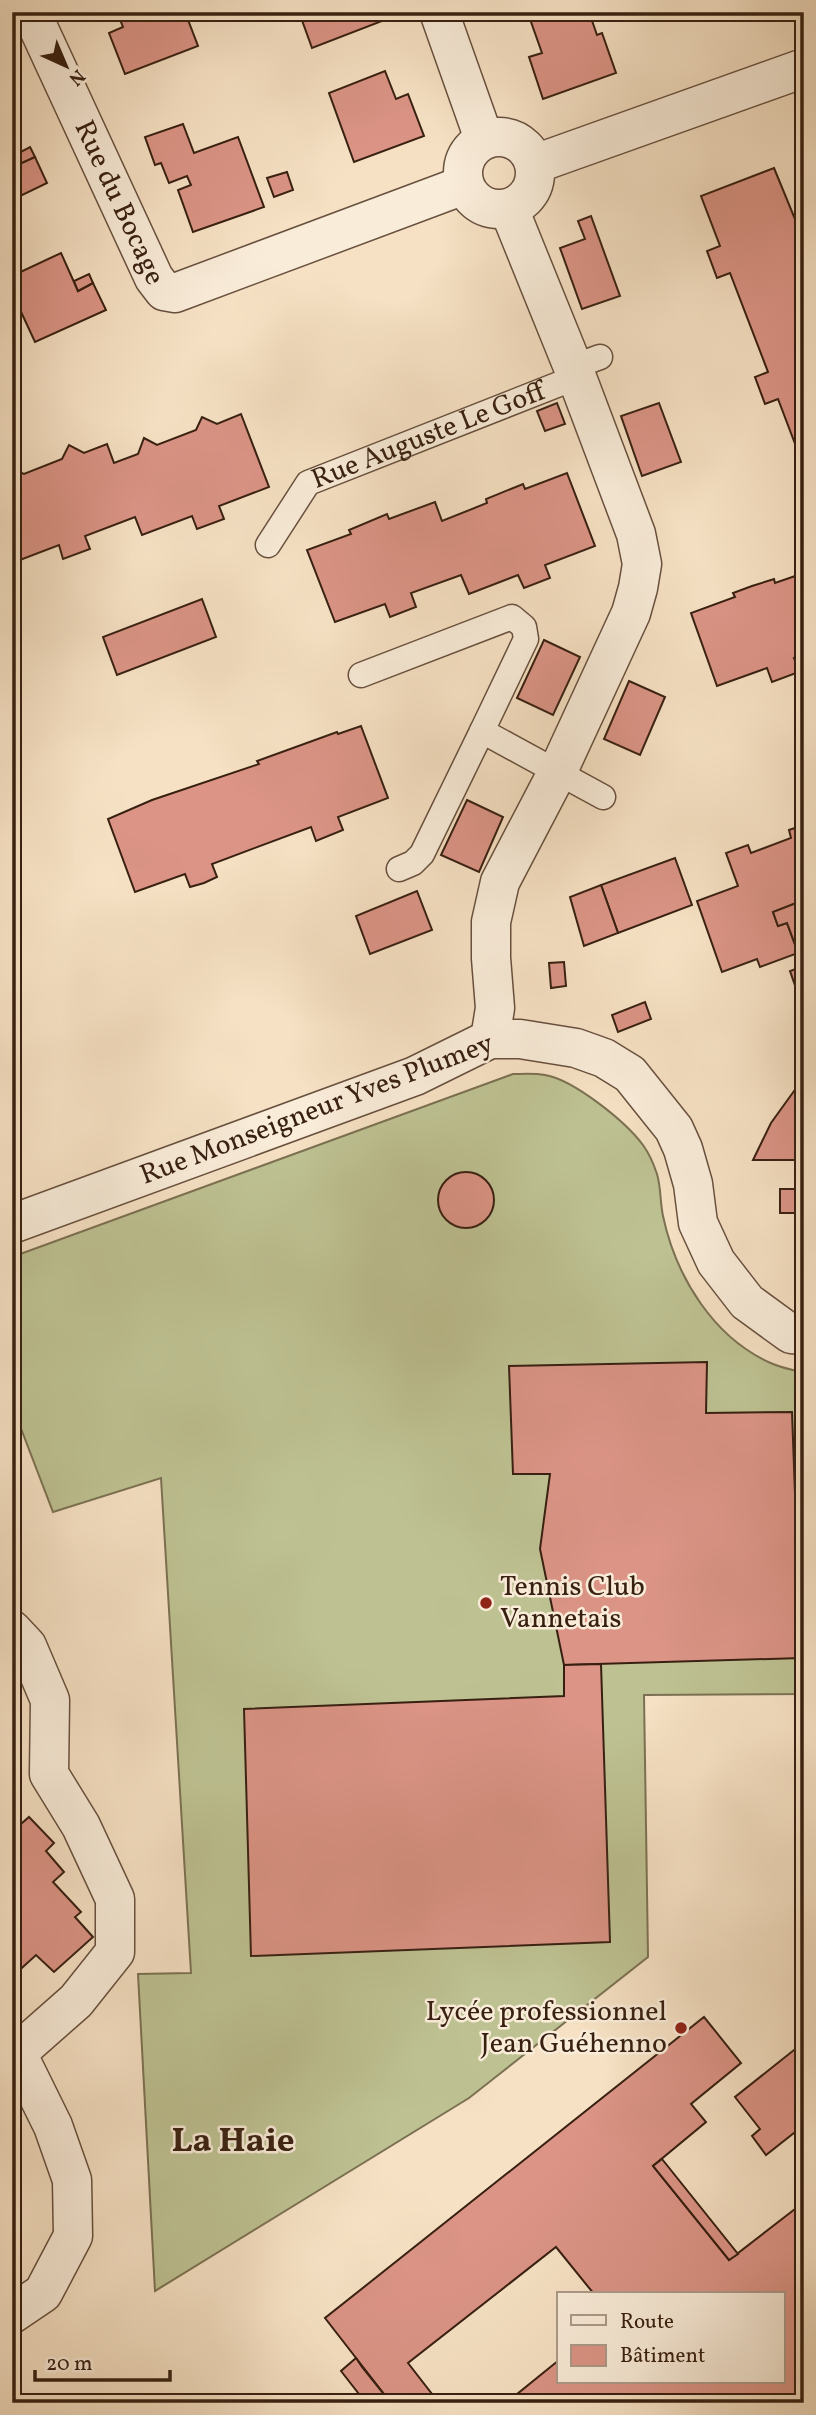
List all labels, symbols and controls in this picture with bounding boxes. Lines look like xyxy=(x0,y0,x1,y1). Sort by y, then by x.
north arrow xyxy=(32,32,102,102)
text: N xyxy=(62,63,90,91)
street label: Rue du Bocage xyxy=(64,114,174,291)
street label: Rue Auguste Le Goff xyxy=(306,371,553,499)
street label: Rue Monseigneur Yves Plumey xyxy=(135,1024,499,1196)
place label: Tennis Club Vannetais xyxy=(500,1568,645,1639)
marker: Tennis Club Vannetais xyxy=(478,1595,494,1611)
place label: Lycée professionnel Jean Guéhenno xyxy=(426,1993,667,2064)
marker: Lycée professionnel Jean Guéhenno xyxy=(673,2020,689,2036)
district label: La Haie xyxy=(171,2118,295,2166)
legend xyxy=(557,2292,784,2384)
text: Route xyxy=(620,2308,674,2337)
scale bar xyxy=(35,2338,170,2382)
text: Bâtiment xyxy=(620,2342,705,2371)
text: 20 m xyxy=(46,2350,92,2379)

